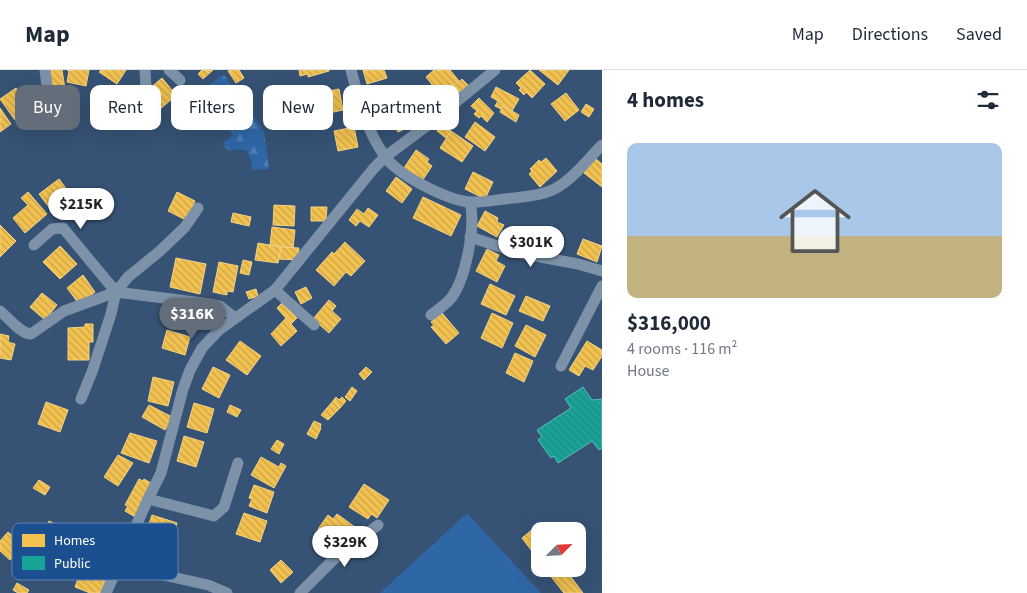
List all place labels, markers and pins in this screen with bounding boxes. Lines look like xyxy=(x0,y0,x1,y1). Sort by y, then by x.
pin: $215K xyxy=(46,188,116,230)
pin: $301K xyxy=(496,226,566,268)
pin: $316K xyxy=(157,298,227,340)
pin: $329K xyxy=(310,526,380,568)

